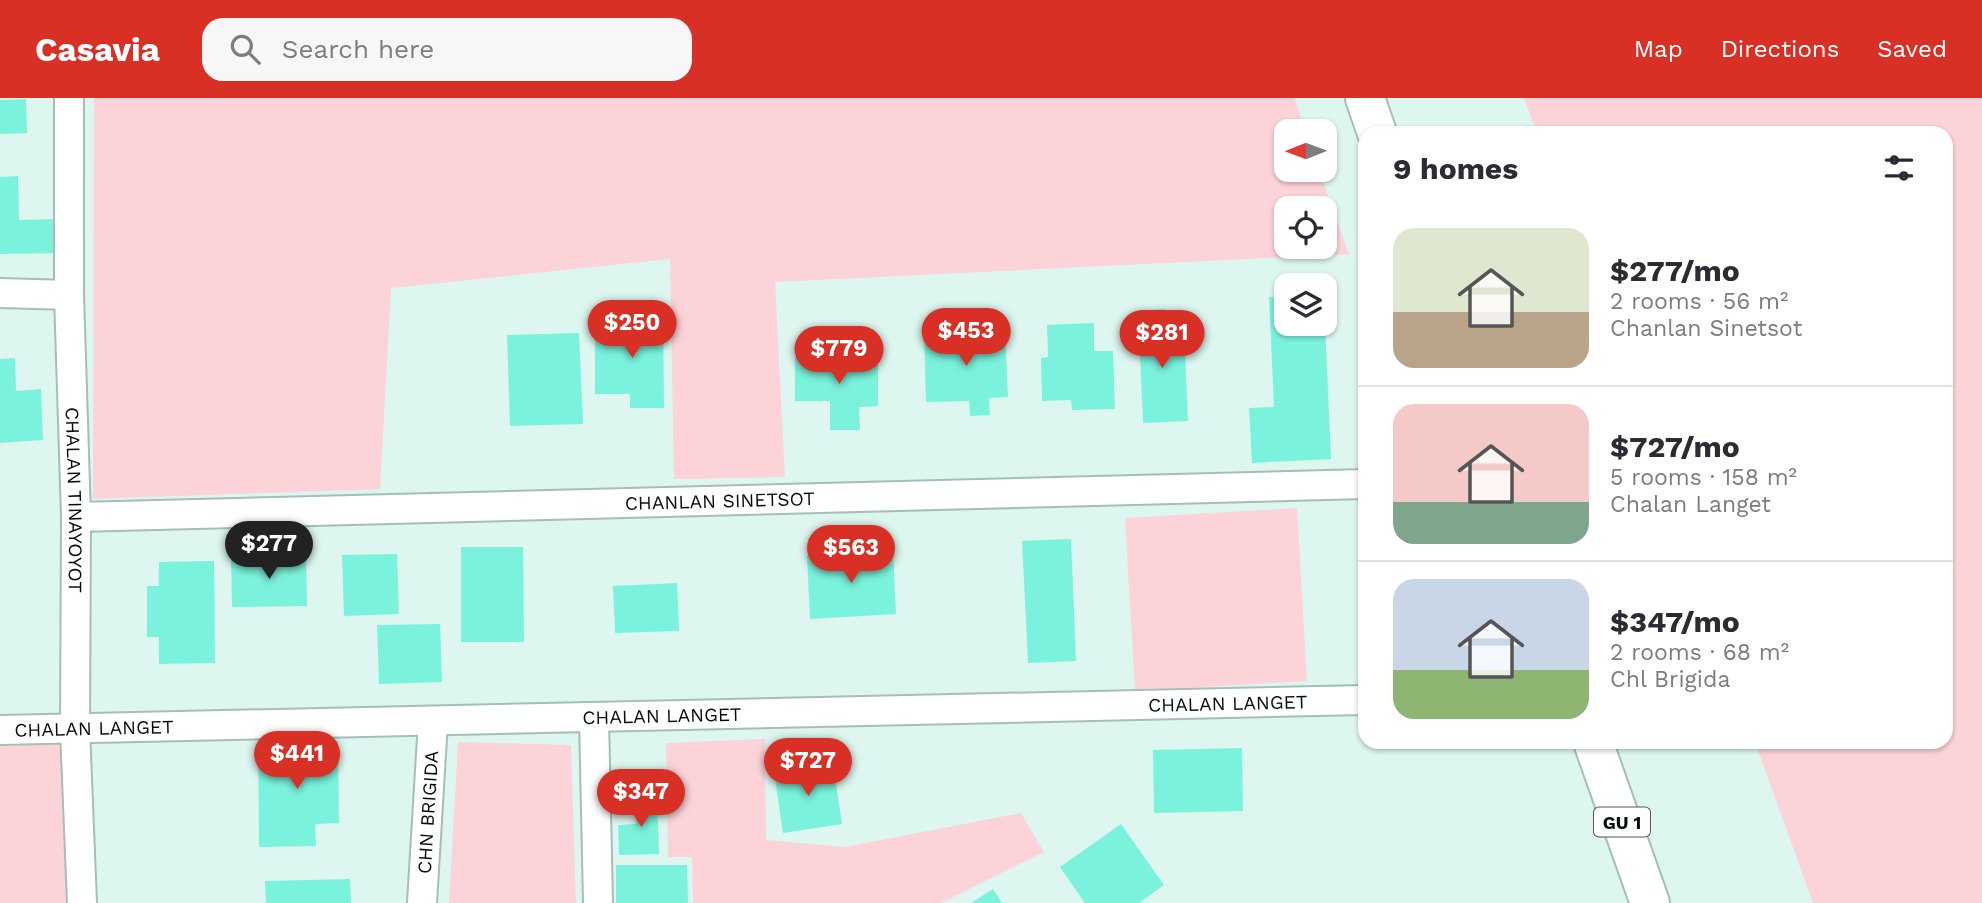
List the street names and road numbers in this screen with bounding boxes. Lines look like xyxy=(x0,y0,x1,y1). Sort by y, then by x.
street label: CHALAN TINAYOYOT xyxy=(61,407,88,593)
street label: CHANLAN SINETSOT xyxy=(624,487,815,514)
street label: CHALAN LANGET xyxy=(1148,690,1308,716)
street label: CHALAN LANGET xyxy=(582,702,742,729)
street label: CHALAN LANGET xyxy=(14,715,174,741)
street label: CHN BRIGIDA xyxy=(412,749,443,874)
road number: GU 1 xyxy=(1594,808,1650,836)

